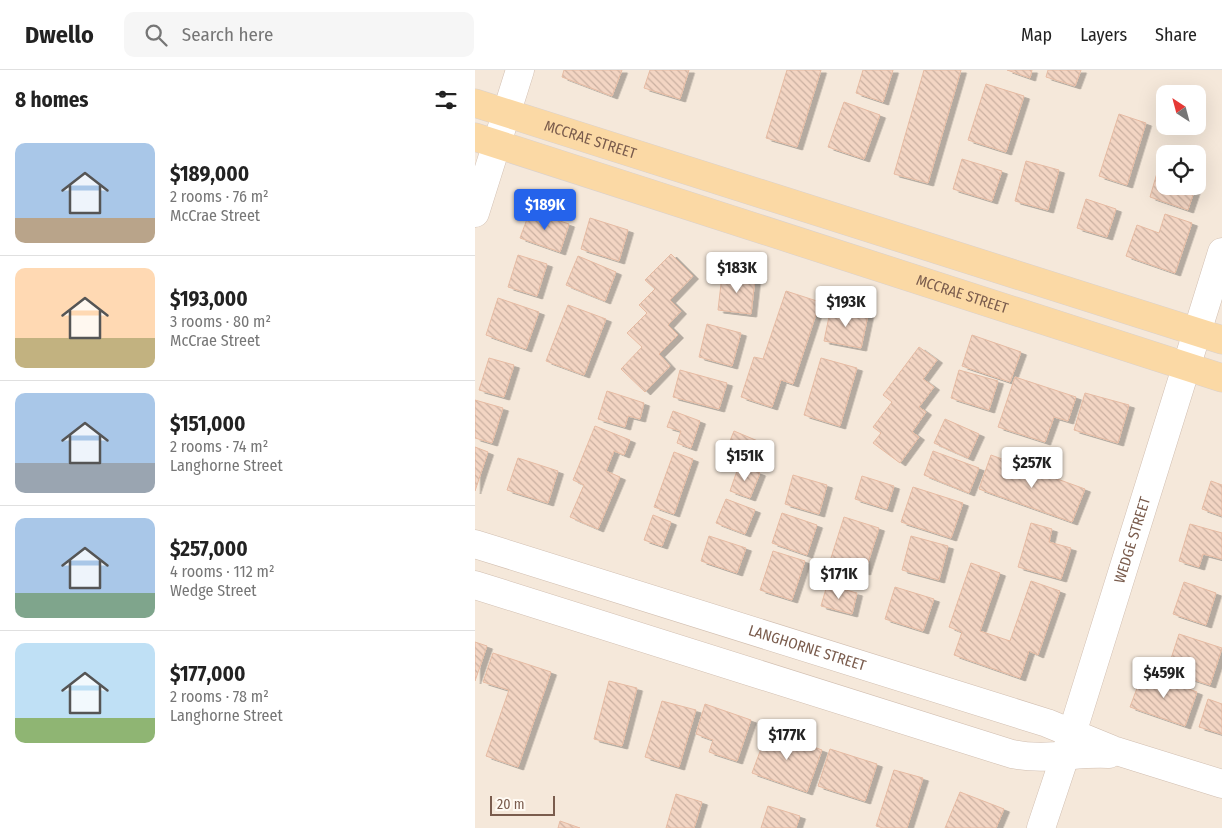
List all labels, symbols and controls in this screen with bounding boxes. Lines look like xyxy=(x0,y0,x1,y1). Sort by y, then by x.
search box xyxy=(124,12,474,57)
text: Dwello xyxy=(25,21,94,49)
icon: search xyxy=(142,21,170,49)
text: Search here xyxy=(182,23,273,46)
text: Map xyxy=(1021,24,1052,46)
text: Layers xyxy=(1080,24,1127,46)
text: Share xyxy=(1155,24,1197,46)
north arrow xyxy=(1156,85,1206,135)
map controls xyxy=(1156,85,1206,195)
icon: filters xyxy=(432,86,460,114)
text: 8 homes xyxy=(15,87,89,113)
street label: MCCRAE STREET xyxy=(542,117,639,163)
button: locate xyxy=(1156,145,1206,195)
text: $189,000 xyxy=(170,161,249,187)
icon: home xyxy=(55,163,115,223)
text: 2 rooms · 76 m² xyxy=(170,187,269,206)
pin: $189K xyxy=(510,189,580,231)
text: $189K xyxy=(525,195,565,214)
text: McCrae Street xyxy=(170,206,260,225)
pin: $183K xyxy=(702,252,772,294)
text: $183K xyxy=(717,258,757,277)
street label: MCCRAE STREET xyxy=(914,271,1010,317)
text: $193,000 xyxy=(170,286,248,312)
pin: $193K xyxy=(811,286,881,328)
icon: home xyxy=(55,288,115,348)
text: $193K xyxy=(827,292,865,311)
text: 3 rooms · 80 m² xyxy=(170,312,271,331)
text: McCrae Street xyxy=(170,331,260,350)
text: $151,000 xyxy=(170,411,246,437)
icon: home xyxy=(55,413,115,473)
text: 2 rooms · 74 m² xyxy=(170,437,268,456)
pin: $151K xyxy=(710,440,780,482)
text: $151K xyxy=(726,446,764,465)
pin: $257K xyxy=(997,446,1067,489)
text: $257K xyxy=(1013,453,1051,472)
text: Langhorne Street xyxy=(170,456,283,475)
street label: WEDGE STREET xyxy=(1110,495,1154,586)
text: $257,000 xyxy=(170,536,248,562)
icon: home xyxy=(55,538,115,598)
pin: $171K xyxy=(804,558,874,600)
text: 4 rooms · 112 m² xyxy=(170,562,275,581)
text: $171K xyxy=(821,564,857,583)
text: Wedge Street xyxy=(170,581,257,600)
street label: LANGHORNE STREET xyxy=(746,621,868,675)
pin: $459K xyxy=(1129,656,1199,699)
text: $177,000 xyxy=(170,661,245,687)
icon: home xyxy=(55,663,115,723)
text: $459K xyxy=(1143,663,1185,682)
text: 2 rooms · 78 m² xyxy=(170,687,269,706)
text: Langhorne Street xyxy=(170,706,283,725)
pin: $177K xyxy=(752,718,822,761)
text: $177K xyxy=(768,725,806,744)
scale bar xyxy=(490,793,555,816)
text: 20 m xyxy=(497,796,525,813)

